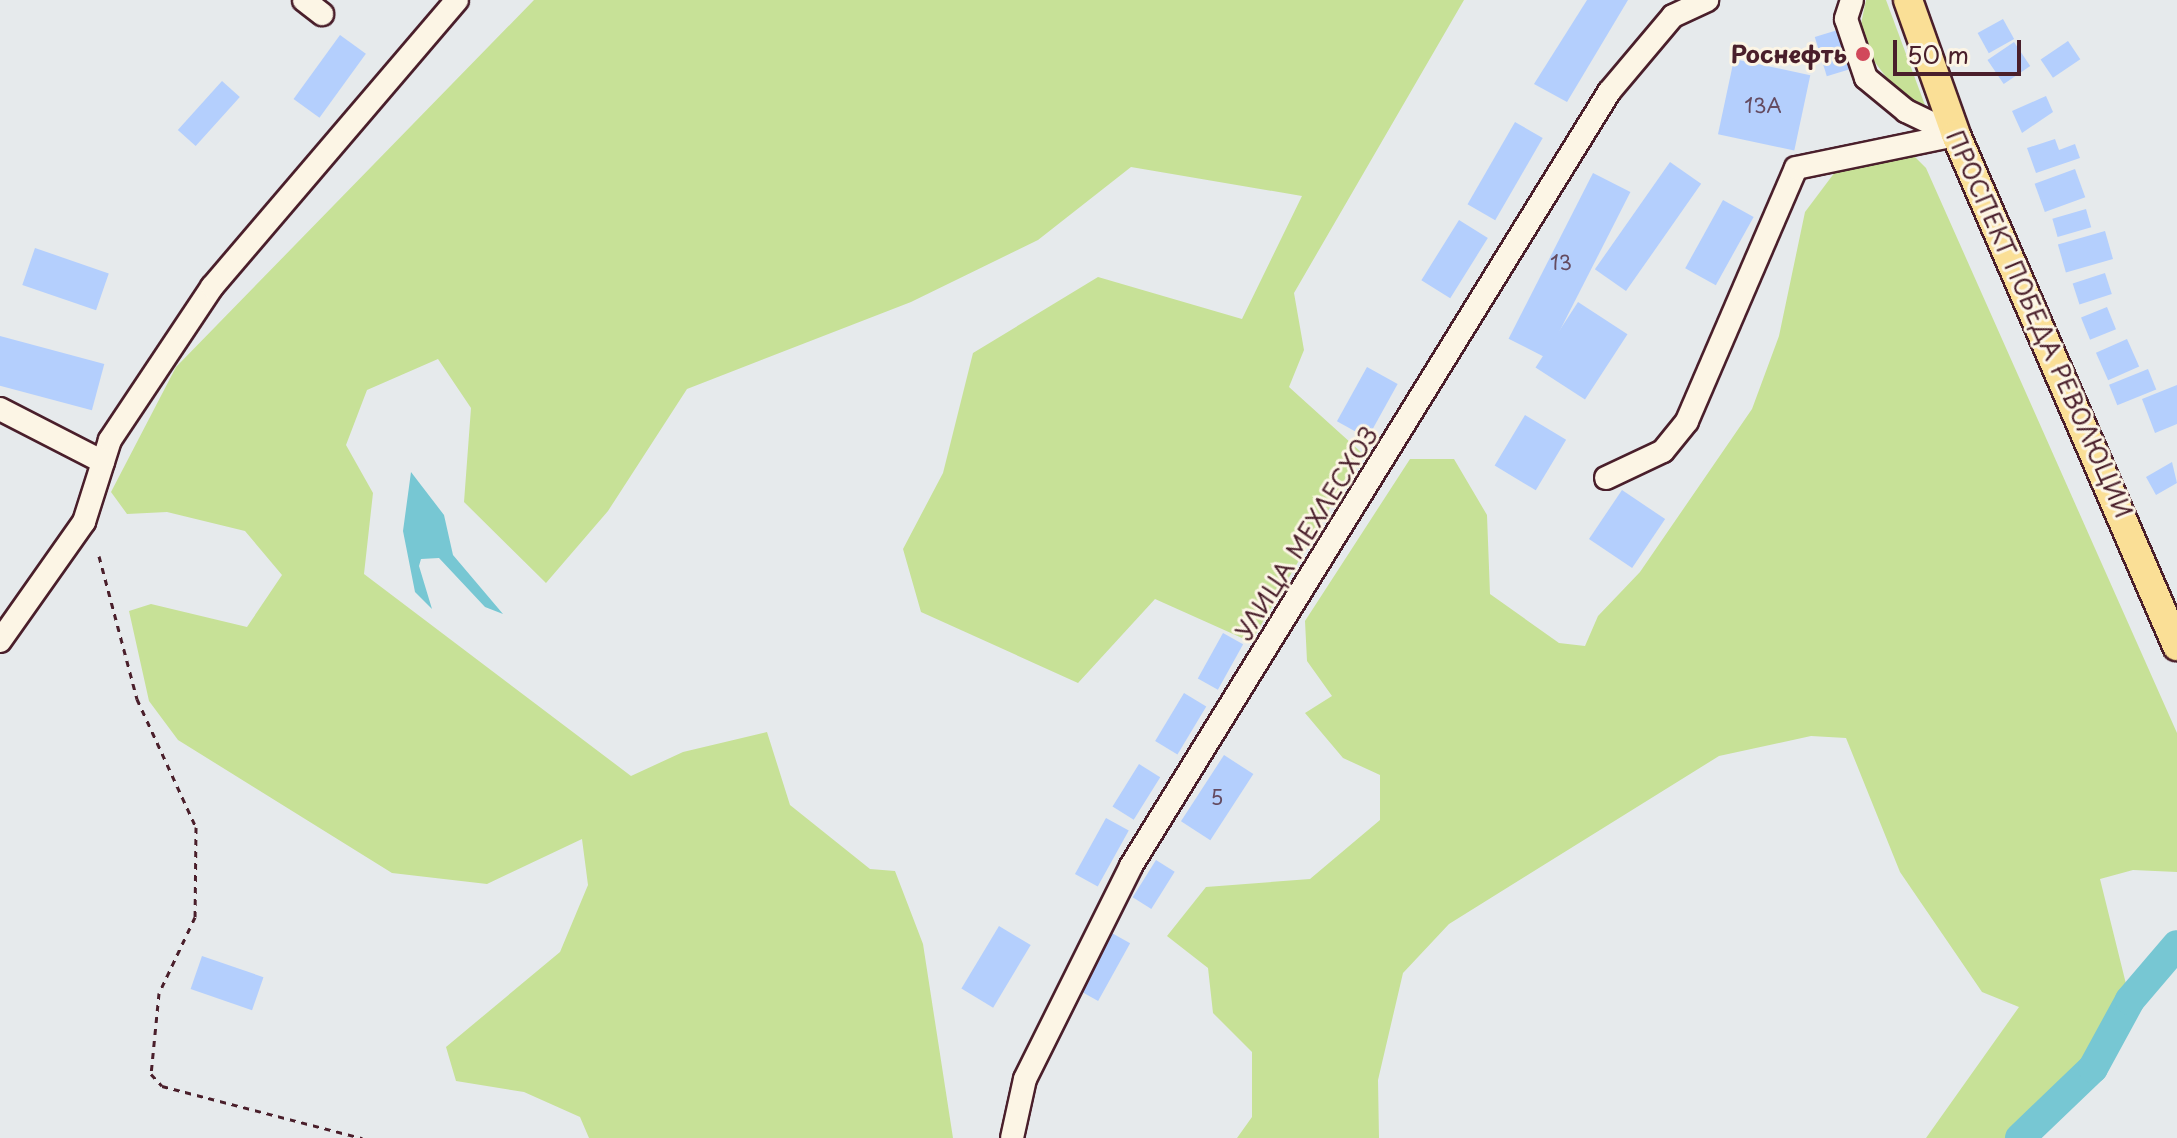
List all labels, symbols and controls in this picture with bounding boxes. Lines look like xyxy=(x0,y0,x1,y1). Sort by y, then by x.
scale bar xyxy=(1897,24,2025,74)
text: 50 m xyxy=(1907,36,1969,72)
place label: Роснефть xyxy=(1731,40,1847,68)
marker: Роснефть xyxy=(1854,45,1872,63)
house number: 13А xyxy=(1744,93,1782,117)
street label: ПРОСПЕКТ ПОБЕДА РЕВОЛЮЦИИ xyxy=(1941,125,2139,523)
house number: 13 xyxy=(1550,250,1572,274)
street label: УЛИЦА МЕХЛЕСХОЗ xyxy=(1228,421,1384,645)
house number: 5 xyxy=(1211,785,1223,809)

